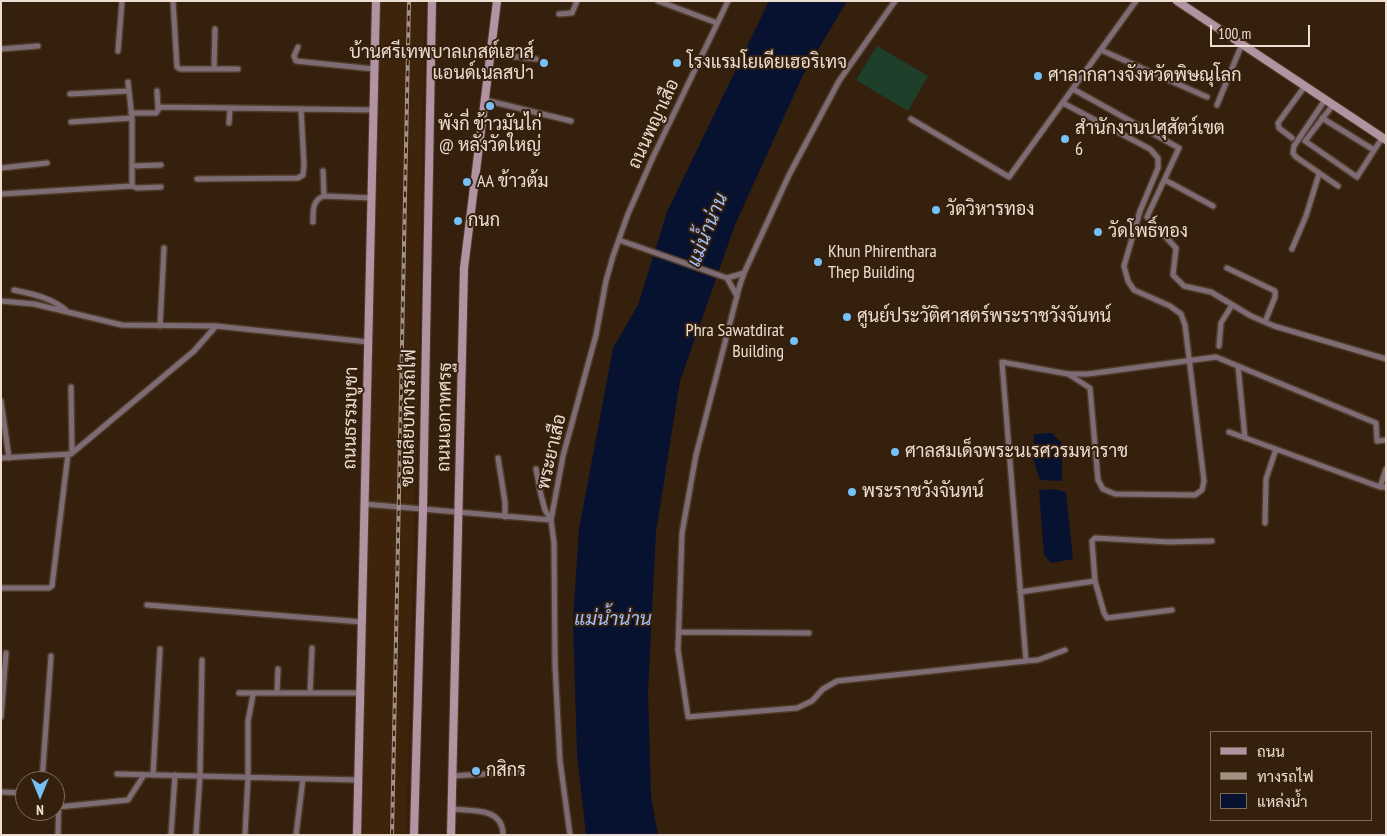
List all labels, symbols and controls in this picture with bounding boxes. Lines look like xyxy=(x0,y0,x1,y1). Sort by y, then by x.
scale bar xyxy=(1212,15,1312,47)
text: 100 m xyxy=(1218,24,1251,43)
place label: บ้านศรีเทพบาลเกสต์เฮาส์ แอนด์เนลสปา xyxy=(349,42,534,84)
place label: โรงแรมโยเดียเฮอริเทจ xyxy=(687,52,847,74)
marker: บ้านศรีเทพบาลเกสต์เฮาส์ แอนด์เนลสปา xyxy=(538,57,550,69)
marker: โรงแรมโยเดียเฮอริเทจ xyxy=(671,57,683,69)
place label: ศาลากลางจังหวัดพิษณุโลก xyxy=(1048,65,1242,87)
marker: ศาลากลางจังหวัดพิษณุโลก xyxy=(1032,70,1044,82)
street label: ถนนพญาเสือ xyxy=(624,76,684,172)
marker: พังกี่ ข้าวมันไก่ @ หลังวัดใหญ่ xyxy=(484,100,496,112)
place label: พังกี่ ข้าวมันไก่ @ หลังวัดใหญ่ xyxy=(438,114,542,156)
place label: สำนักงานปศุสัตว์เขต 6 xyxy=(1075,118,1225,160)
marker: สำนักงานปศุสัตว์เขต 6 xyxy=(1059,133,1071,145)
place label: AA ข้าวต้ม xyxy=(477,171,548,193)
marker: AA ข้าวต้ม xyxy=(461,176,473,188)
water label: แม่น้ำน่าน xyxy=(683,190,733,270)
place label: วัดวิหารทอง xyxy=(946,199,1035,221)
marker: วัดวิหารทอง xyxy=(930,204,942,216)
place label: กนก xyxy=(468,210,500,232)
marker: กนก xyxy=(452,215,464,227)
place label: วัดโพธิ์ทอง xyxy=(1108,221,1188,243)
marker: วัดโพธิ์ทอง xyxy=(1092,226,1104,238)
place label: Khun Phirenthara Thep Building xyxy=(828,241,937,284)
marker: Khun Phirenthara Thep Building xyxy=(812,256,824,268)
place label: ศูนย์ประวัติศาสตร์พระราชวังจันทน์ xyxy=(857,306,1111,328)
marker: ศูนย์ประวัติศาสตร์พระราชวังจันทน์ xyxy=(841,311,853,323)
place label: Phra Sawatdirat Building xyxy=(686,320,784,362)
marker: Phra Sawatdirat Building xyxy=(788,335,800,347)
street label: ซอยเลียบทางรถไฟ xyxy=(397,349,421,487)
street label: ถนนเอกาทศรฐ xyxy=(433,362,457,472)
street label: ถนนธรรมบูชา xyxy=(339,366,363,470)
street label: พระยาเสือ xyxy=(533,412,571,492)
place label: ศาลสมเด็จพระนเรศวรมหาราช xyxy=(905,441,1128,463)
marker: ศาลสมเด็จพระนเรศวรมหาราช xyxy=(889,446,901,458)
place label: พระราชวังจันทน์ xyxy=(862,481,984,503)
marker: พระราชวังจันทน์ xyxy=(846,486,858,498)
water label: แม่น้ำน่าน xyxy=(574,609,652,631)
legend xyxy=(1210,731,1372,821)
text: ถนน xyxy=(1257,742,1285,761)
place label: กสิกร xyxy=(486,760,526,782)
marker: กสิกร xyxy=(470,765,482,777)
text: ทางรถไฟ xyxy=(1257,767,1314,786)
north arrow xyxy=(15,771,65,821)
text: แหล่งน้ำ xyxy=(1257,792,1308,811)
text: N xyxy=(36,801,44,819)

